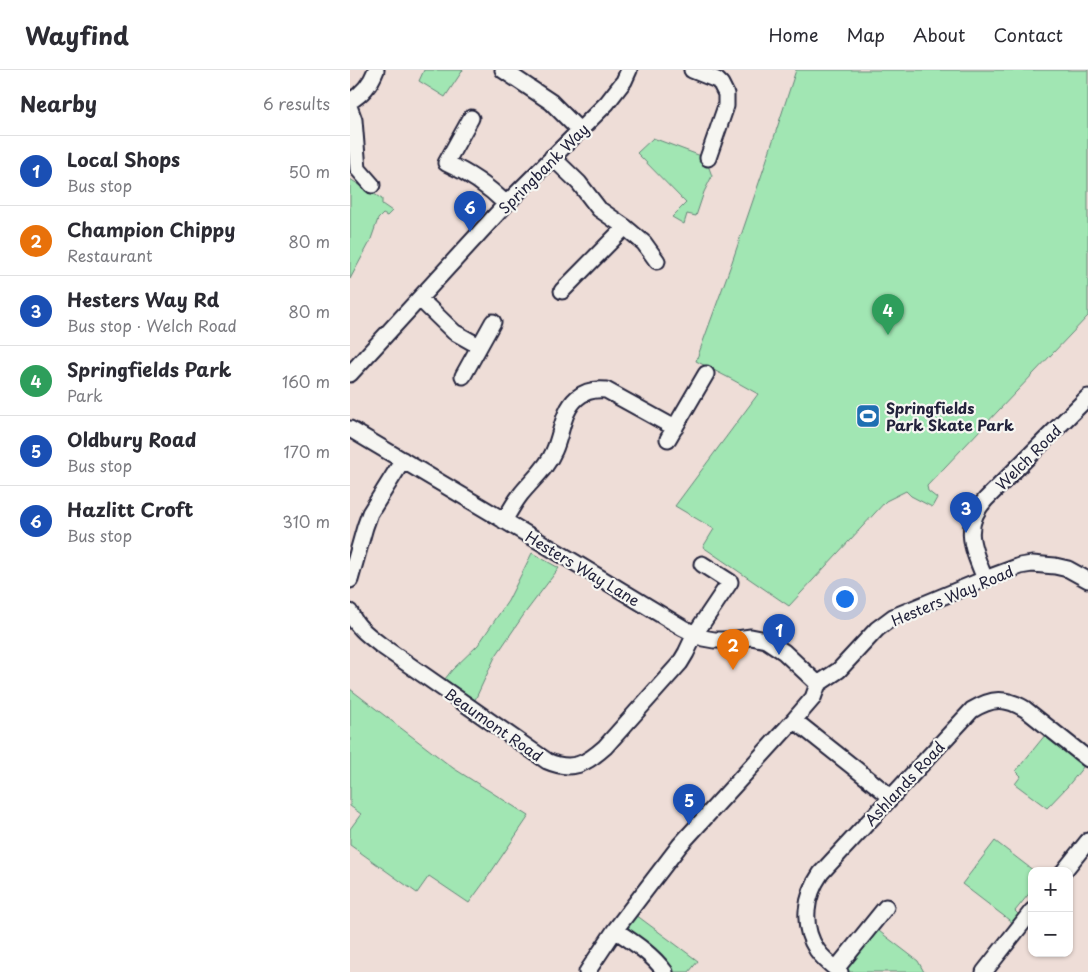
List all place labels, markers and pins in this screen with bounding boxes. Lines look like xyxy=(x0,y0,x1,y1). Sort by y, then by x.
pin: 6 xyxy=(454,191,486,232)
pin: 4 xyxy=(872,294,904,335)
place label: Springfields Park Skate Park xyxy=(886,396,1014,436)
sports icon: Springfields Park Skate Park xyxy=(855,403,881,429)
pin: 3 xyxy=(950,492,982,533)
pin: 1 xyxy=(763,614,795,655)
pin: 2 xyxy=(717,629,749,670)
pin: 5 xyxy=(673,784,705,825)

